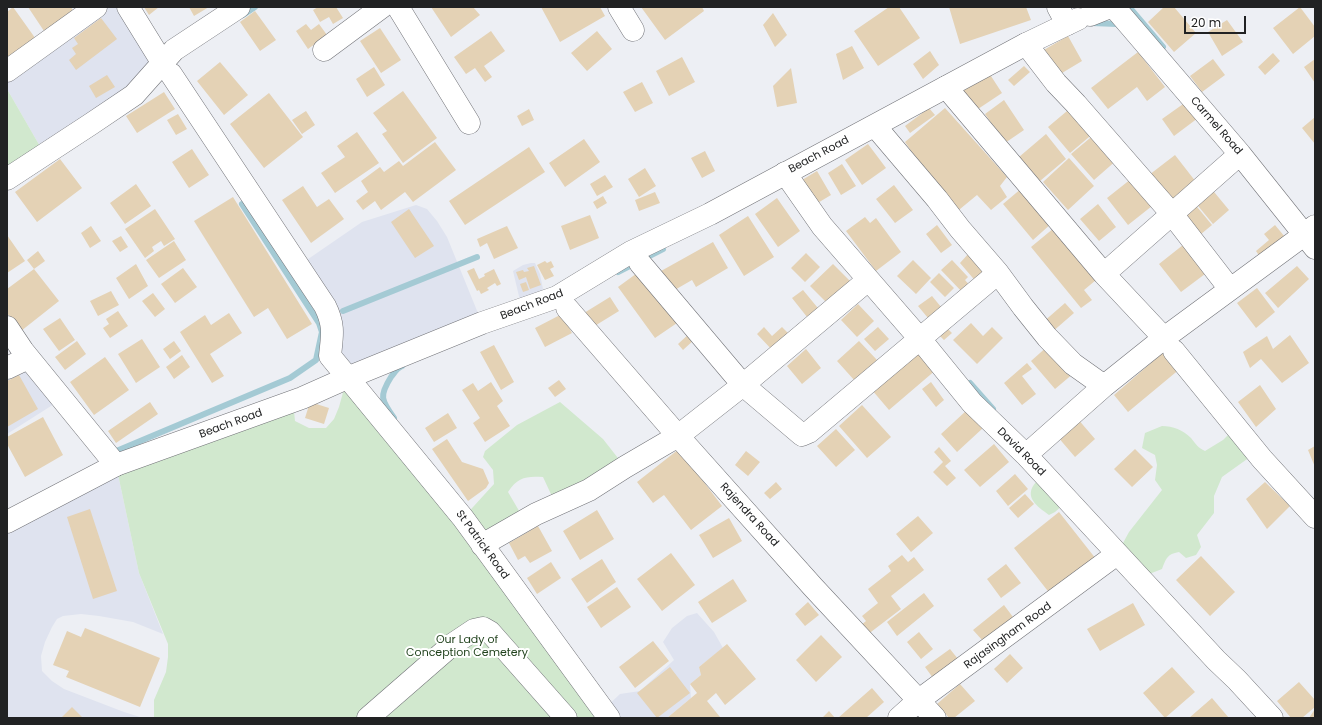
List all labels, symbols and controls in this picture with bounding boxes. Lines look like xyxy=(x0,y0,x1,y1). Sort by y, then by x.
scale bar xyxy=(1186,8,1248,34)
text: 20 m xyxy=(1191,14,1221,31)
street label: Carmel Road xyxy=(1187,94,1245,158)
street label: Beach Road xyxy=(787,134,851,176)
street label: Beach Road xyxy=(499,287,565,323)
street label: Beach Road xyxy=(198,406,264,442)
street label: David Road xyxy=(994,425,1048,479)
street label: Rajendra Road xyxy=(717,480,781,550)
street label: St Patrick Road xyxy=(453,508,511,582)
street label: Rajasingham Road xyxy=(962,600,1054,672)
park label: Our Lady of Conception Cemetery xyxy=(406,633,528,659)

